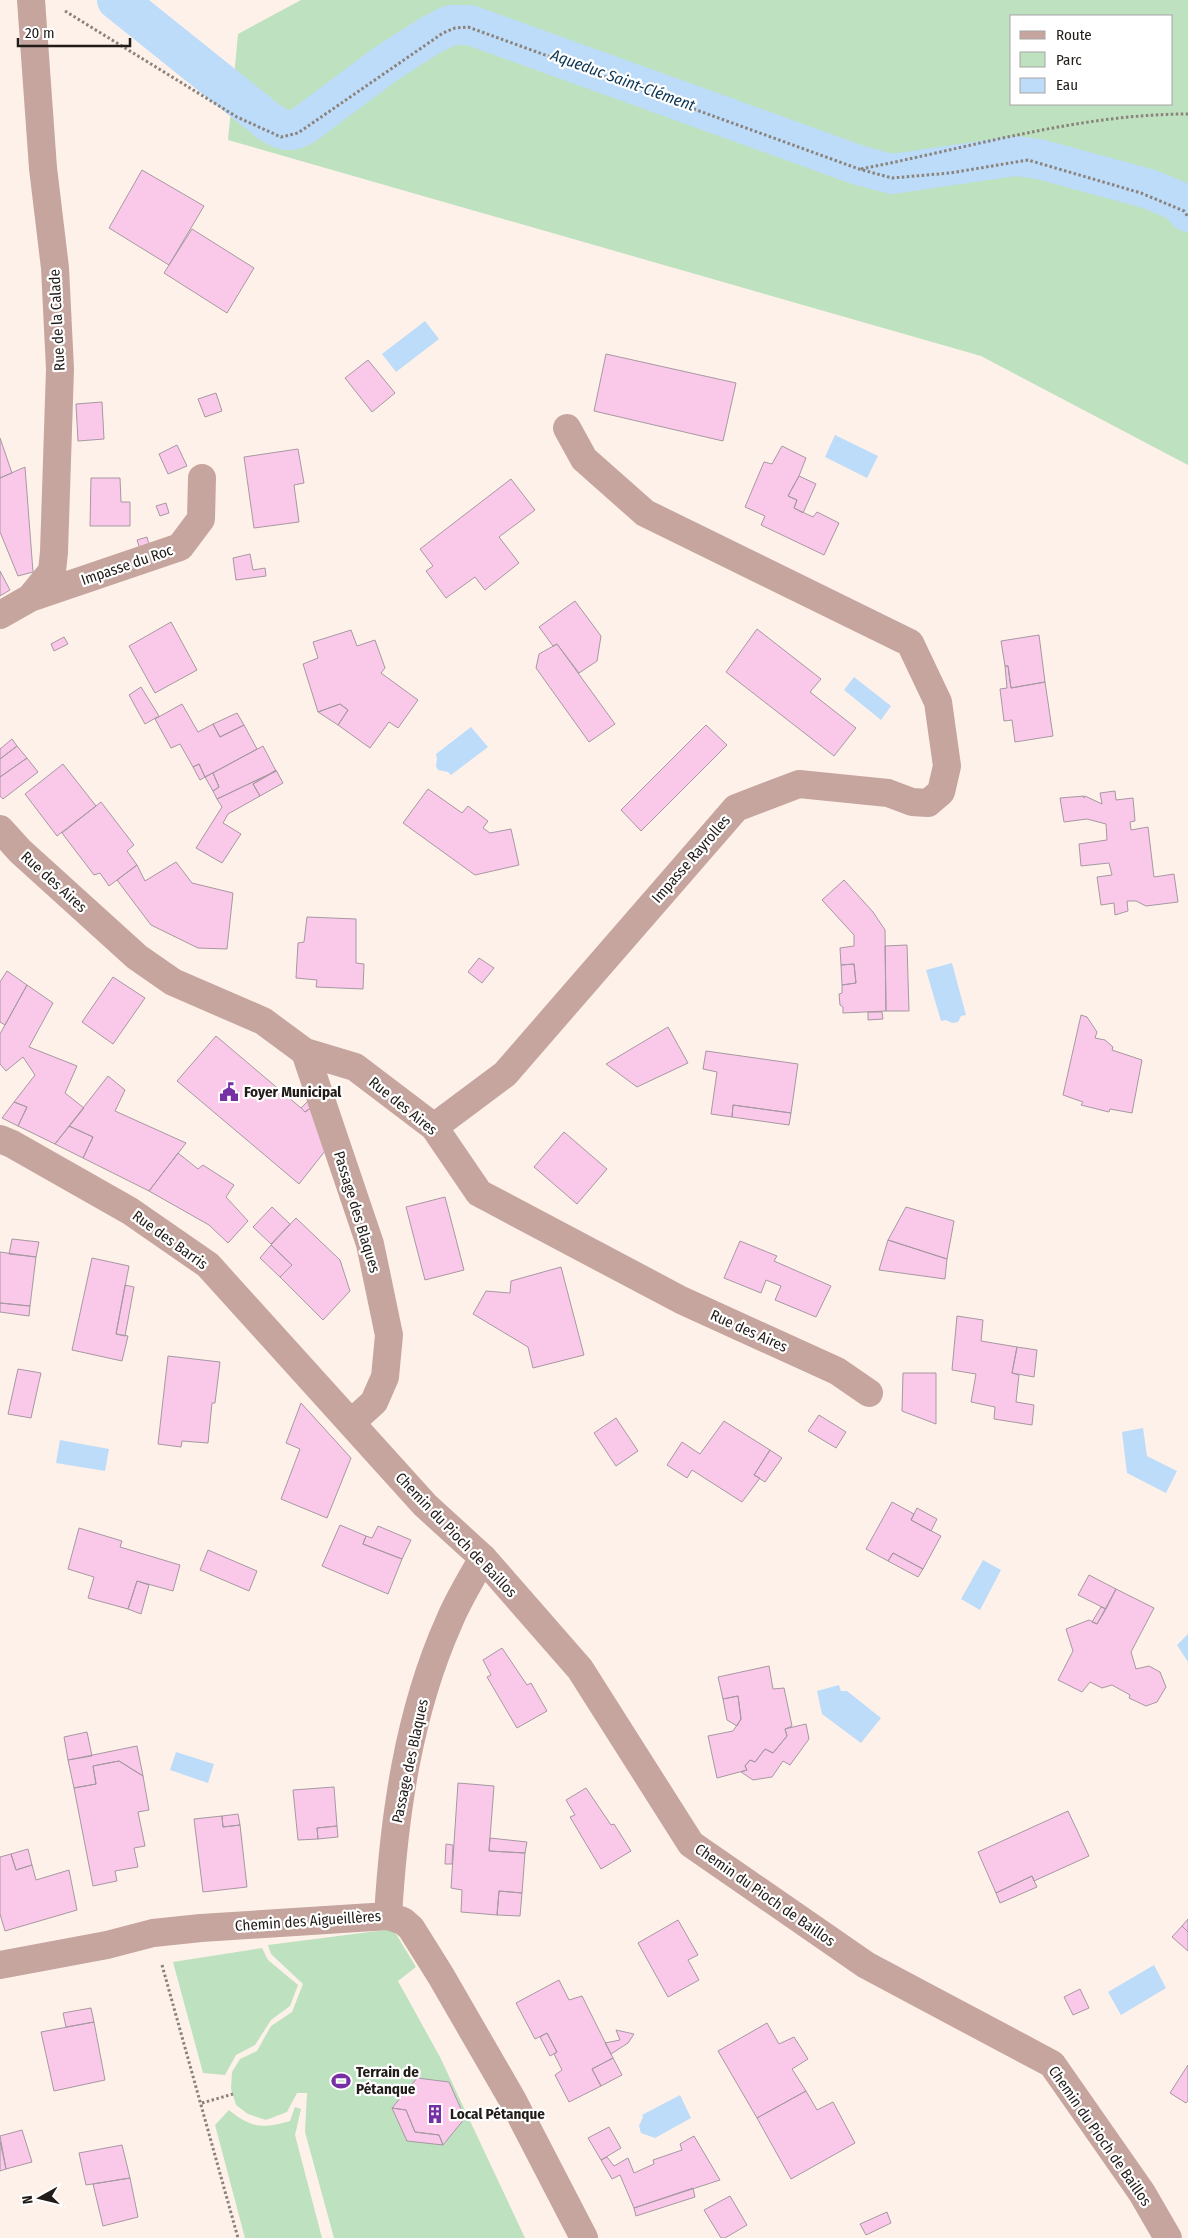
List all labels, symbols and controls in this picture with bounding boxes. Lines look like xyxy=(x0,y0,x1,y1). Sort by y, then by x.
scale bar xyxy=(18,15,130,47)
legend xyxy=(1010,15,1173,105)
text: 20 m xyxy=(25,24,55,42)
text: Route xyxy=(1056,26,1092,44)
water label: Aqueduc Saint-Clément xyxy=(548,45,698,115)
text: Parc xyxy=(1056,51,1082,69)
text: Eau xyxy=(1056,76,1078,94)
street label: Rue de la Calade xyxy=(45,269,69,371)
street label: Impasse du Roc xyxy=(79,541,176,589)
street label: Impasse Rayrolles xyxy=(648,811,734,907)
street label: Rue des Aires xyxy=(17,848,91,916)
street label: Rue des Aires xyxy=(365,1073,441,1139)
public building icon: Foyer Municipal xyxy=(218,1081,240,1103)
place label: Foyer Municipal xyxy=(244,1083,342,1101)
street label: Passage des Blaques xyxy=(330,1149,384,1275)
street label: Rue des Barris xyxy=(129,1207,211,1273)
street label: Rue des Aires xyxy=(708,1306,790,1356)
street label: Chemin du Pioch de Baillos xyxy=(392,1469,520,1601)
street label: Passage des Blaques xyxy=(388,1697,432,1825)
street label: Chemin du Pioch de Baillos xyxy=(692,1840,838,1950)
street label: Chemin des Aigueillères xyxy=(234,1907,382,1935)
place label: Terrain de Pétanque xyxy=(356,2063,419,2098)
street label: Chemin du Pioch de Baillos xyxy=(1045,2063,1155,2209)
sports icon: Terrain de Pétanque xyxy=(330,2070,352,2092)
building icon: Local Pétanque xyxy=(424,2103,446,2125)
place label: Local Pétanque xyxy=(450,2105,545,2123)
north arrow xyxy=(15,2173,65,2223)
text: N xyxy=(19,2194,37,2205)

